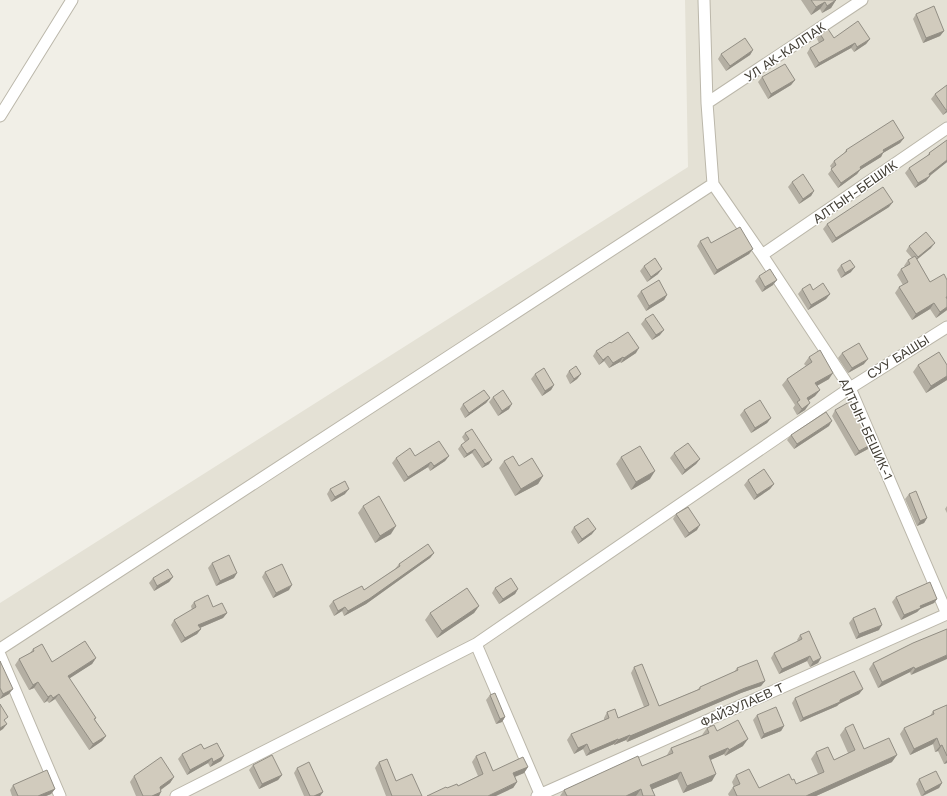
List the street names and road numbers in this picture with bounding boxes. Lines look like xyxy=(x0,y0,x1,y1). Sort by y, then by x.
street label: УЛ АК-КАЛПАК xyxy=(742,19,829,85)
street label: АЛТЫН-БЕШИК xyxy=(810,157,900,227)
street label: СУУ БАШЫ xyxy=(864,332,932,382)
street label: АЛТЫН-БЕШИК-1 xyxy=(836,376,896,482)
street label: ФАЙЗУЛАЕВ Т xyxy=(698,680,786,730)

